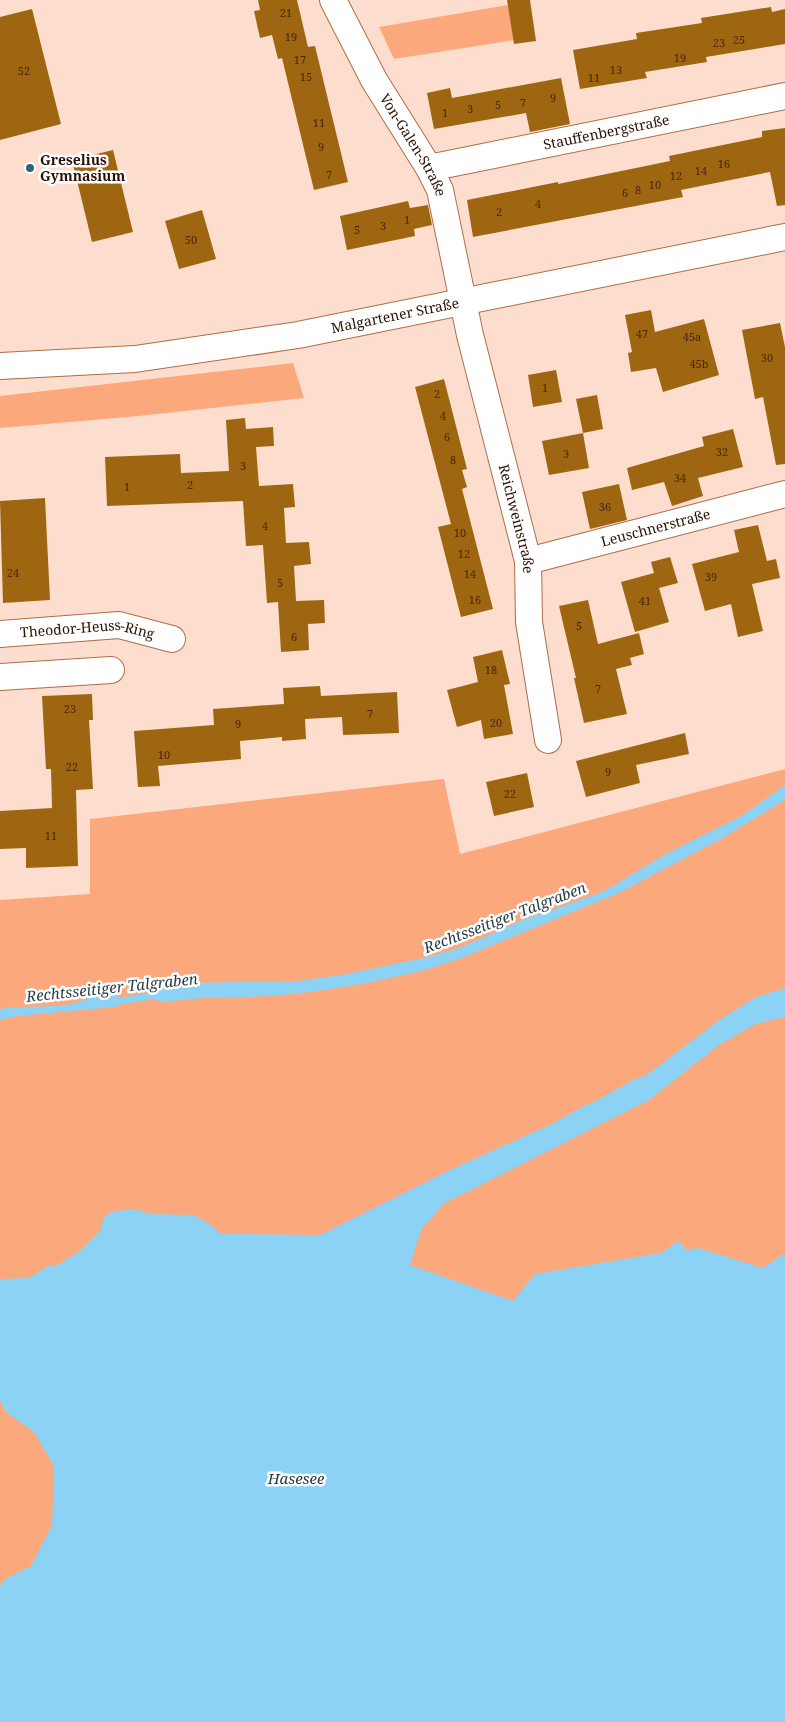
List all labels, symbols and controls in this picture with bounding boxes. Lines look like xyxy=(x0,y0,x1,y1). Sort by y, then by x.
house number: 21 xyxy=(280,5,292,20)
house number: 19 xyxy=(285,29,297,44)
house number: 25 xyxy=(733,32,745,47)
house number: 23 xyxy=(713,35,725,50)
house number: 19 xyxy=(674,50,686,65)
house number: 17 xyxy=(294,52,306,67)
house number: 13 xyxy=(610,62,622,77)
house number: 52 xyxy=(18,63,30,78)
house number: 15 xyxy=(300,69,312,84)
house number: 11 xyxy=(588,70,600,85)
street label: Von-Galen-Straße xyxy=(376,90,451,198)
house number: 9 xyxy=(550,90,556,105)
house number: 7 xyxy=(520,95,526,110)
house number: 5 xyxy=(495,97,501,112)
house number: 3 xyxy=(467,101,473,116)
house number: 1 xyxy=(442,105,448,120)
street label: Stauffenbergstraße xyxy=(542,110,671,154)
house number: 11 xyxy=(313,115,325,130)
house number: 9 xyxy=(318,139,324,154)
place label: Greselius Gymnasium xyxy=(40,150,125,185)
house number: 16 xyxy=(718,156,730,171)
marker: Greselius Gymnasium xyxy=(24,162,36,174)
house number: 14 xyxy=(695,163,707,178)
house number: 7 xyxy=(326,167,332,182)
house number: 12 xyxy=(670,168,682,183)
house number: 10 xyxy=(649,177,661,192)
house number: 8 xyxy=(635,182,641,197)
house number: 6 xyxy=(622,185,628,200)
house number: 4 xyxy=(535,196,541,211)
house number: 2 xyxy=(496,204,502,219)
house number: 1 xyxy=(404,212,410,227)
house number: 3 xyxy=(380,218,386,233)
house number: 5 xyxy=(354,222,360,237)
house number: 50 xyxy=(185,232,197,247)
street label: Malgartener Straße xyxy=(329,293,461,337)
house number: 47 xyxy=(636,326,648,341)
house number: 45a xyxy=(683,329,701,344)
house number: 30 xyxy=(761,350,773,365)
house number: 45b xyxy=(689,356,709,371)
house number: 1 xyxy=(542,380,548,395)
house number: 2 xyxy=(434,386,440,401)
house number: 4 xyxy=(440,408,446,423)
house number: 6 xyxy=(444,429,450,444)
house number: 32 xyxy=(716,444,728,459)
house number: 3 xyxy=(563,446,569,461)
house number: 8 xyxy=(450,452,456,467)
house number: 3 xyxy=(240,458,246,473)
street label: Reichweinstraße xyxy=(494,462,538,574)
house number: 34 xyxy=(674,470,686,485)
house number: 2 xyxy=(187,477,193,492)
house number: 1 xyxy=(124,479,130,494)
house number: 36 xyxy=(599,499,611,514)
street label: Leuschnerstraße xyxy=(599,504,712,551)
house number: 4 xyxy=(262,518,268,533)
house number: 10 xyxy=(454,525,466,540)
house number: 12 xyxy=(458,546,470,561)
house number: 24 xyxy=(7,565,19,580)
house number: 14 xyxy=(464,566,476,581)
house number: 39 xyxy=(705,569,717,584)
house number: 5 xyxy=(277,575,283,590)
house number: 16 xyxy=(469,592,481,607)
house number: 41 xyxy=(639,593,651,608)
street label: Theodor-Heuss-Ring xyxy=(19,615,157,643)
house number: 5 xyxy=(576,618,582,633)
house number: 6 xyxy=(291,629,297,644)
house number: 18 xyxy=(485,662,497,677)
house number: 7 xyxy=(595,681,601,696)
house number: 23 xyxy=(64,701,76,716)
house number: 7 xyxy=(367,706,373,721)
house number: 20 xyxy=(490,715,502,730)
house number: 9 xyxy=(235,716,241,731)
house number: 10 xyxy=(158,747,170,762)
house number: 22 xyxy=(66,759,78,774)
house number: 9 xyxy=(605,764,611,779)
house number: 22 xyxy=(504,786,516,801)
house number: 11 xyxy=(45,828,57,843)
water label: Rechtsseitiger Talgraben xyxy=(420,877,589,958)
water label: Rechtsseitiger Talgraben xyxy=(24,968,199,1006)
water label: Hasesee xyxy=(267,1468,325,1488)

